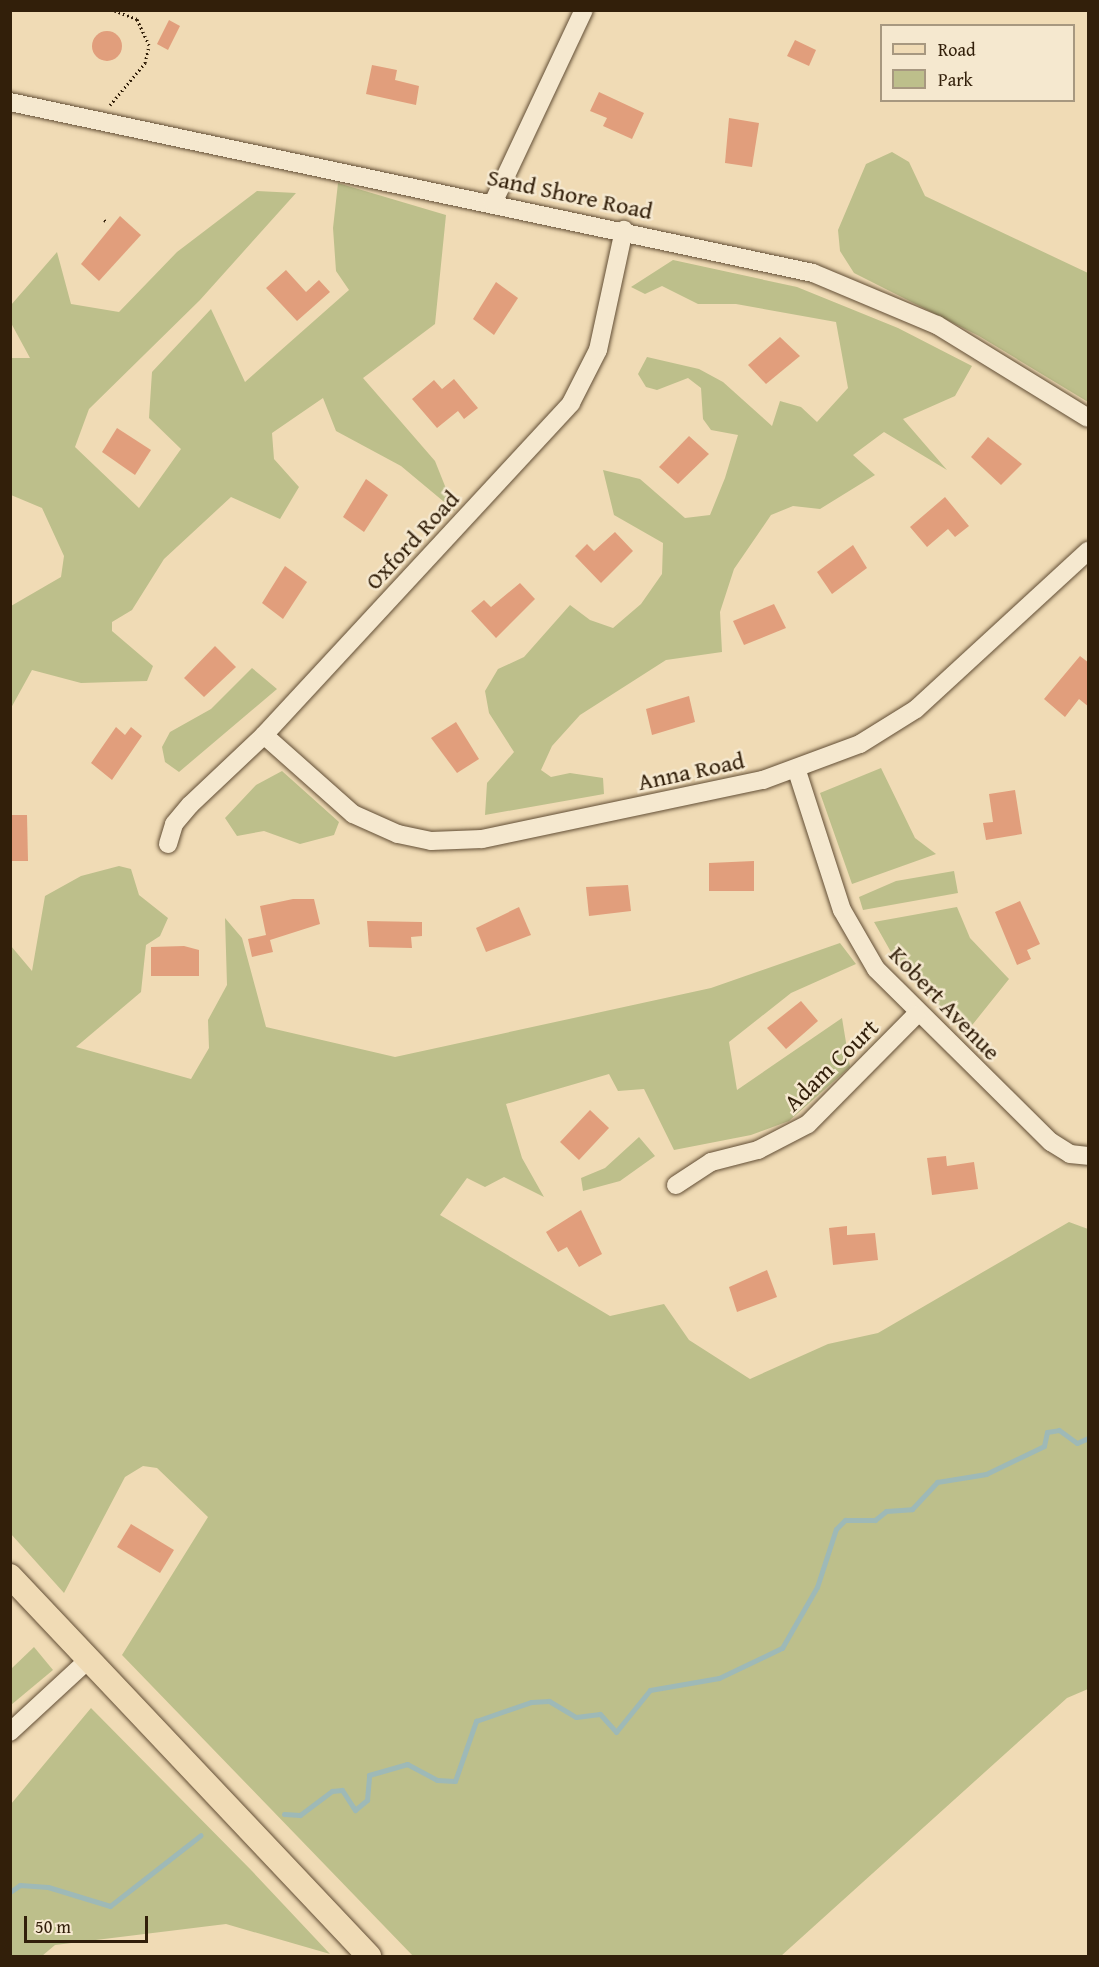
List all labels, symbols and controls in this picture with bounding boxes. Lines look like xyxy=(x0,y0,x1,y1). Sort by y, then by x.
legend xyxy=(880,24,1075,102)
text: Road xyxy=(938,36,976,63)
text: Park xyxy=(938,66,973,93)
street label: Sand Shore Road xyxy=(485,162,655,226)
street label: Oxford Road xyxy=(359,485,465,595)
street label: Anna Road xyxy=(635,746,747,796)
street label: Kobert Avenue xyxy=(883,940,1007,1066)
street label: Adam Court xyxy=(778,1013,884,1117)
scale bar xyxy=(27,1904,152,1942)
text: 50 m xyxy=(35,1913,71,1940)

